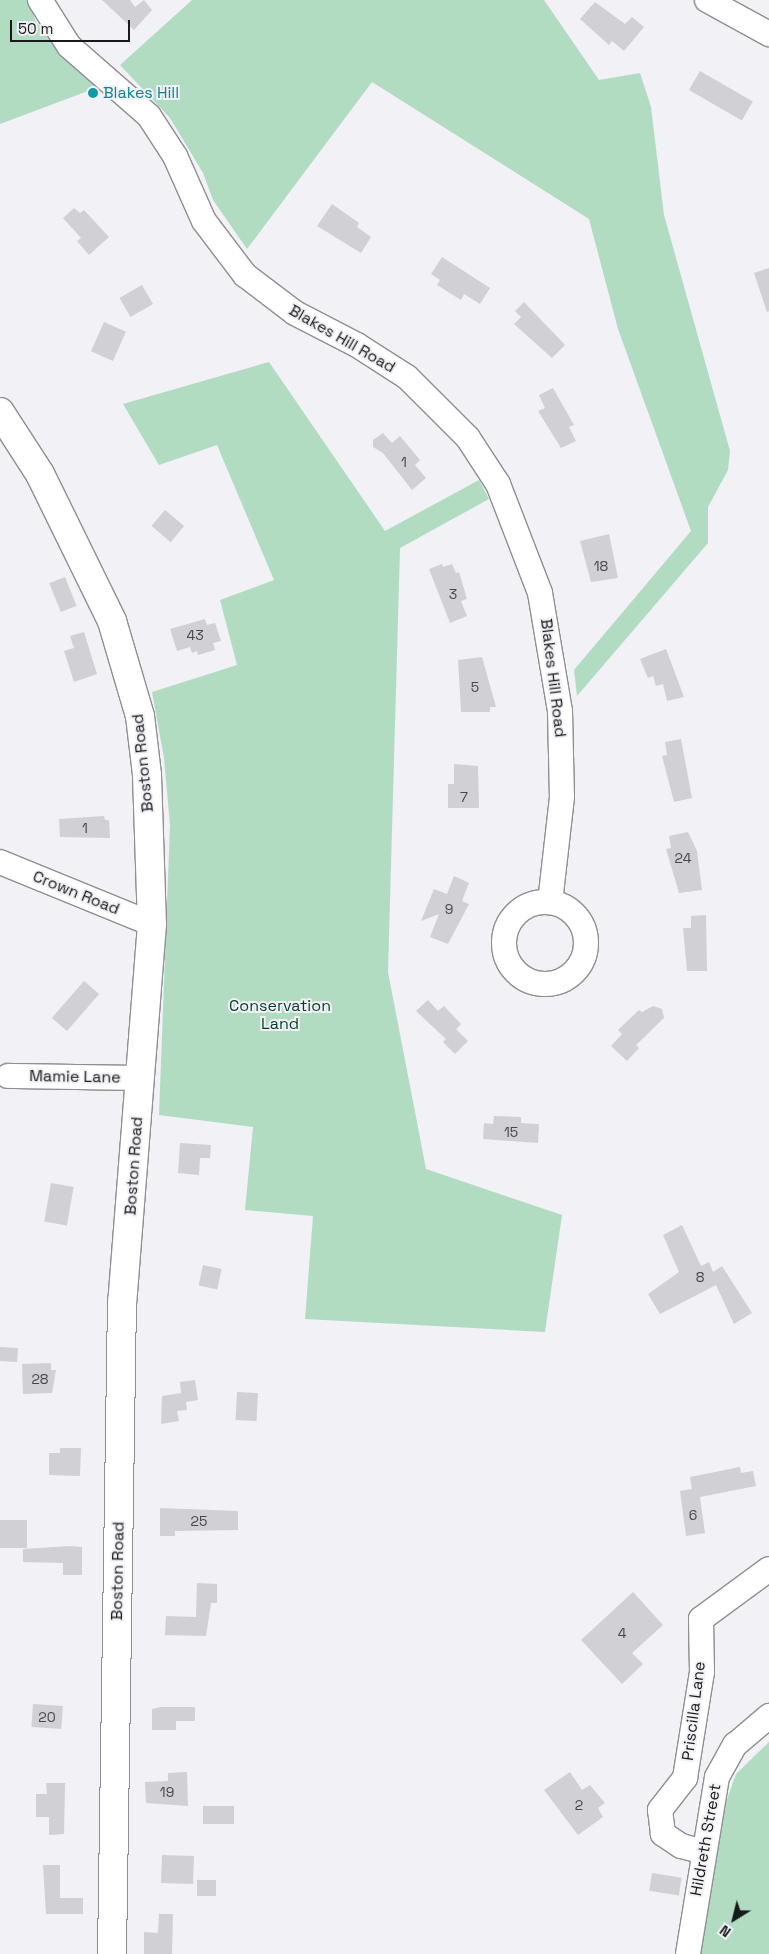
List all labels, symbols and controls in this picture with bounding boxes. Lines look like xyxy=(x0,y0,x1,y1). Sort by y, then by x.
scale bar xyxy=(12,10,132,42)
text: 50 m xyxy=(18,19,53,38)
place label: Blakes Hill xyxy=(103,83,179,103)
marker: Blakes Hill xyxy=(87,87,99,99)
street label: Blakes Hill Road xyxy=(285,301,399,377)
house number: 1 xyxy=(401,454,407,470)
house number: 18 xyxy=(594,558,608,574)
house number: 3 xyxy=(449,586,457,602)
street label: Blakes Hill Road xyxy=(536,618,570,738)
house number: 43 xyxy=(186,627,204,643)
house number: 5 xyxy=(471,679,479,695)
street label: Boston Road xyxy=(128,713,158,813)
house number: 7 xyxy=(460,789,468,805)
house number: 1 xyxy=(82,820,88,836)
house number: 24 xyxy=(675,850,691,866)
street label: Crown Road xyxy=(30,867,122,919)
house number: 9 xyxy=(445,901,453,917)
park label: Conservation Land xyxy=(229,996,331,1034)
street label: Mamie Lane xyxy=(29,1067,121,1087)
street label: Boston Road xyxy=(121,1116,147,1216)
house number: 15 xyxy=(504,1124,518,1140)
house number: 8 xyxy=(696,1269,704,1285)
house number: 28 xyxy=(31,1371,49,1387)
house number: 6 xyxy=(689,1507,697,1523)
house number: 25 xyxy=(191,1513,207,1529)
street label: Boston Road xyxy=(108,1521,128,1621)
house number: 4 xyxy=(618,1625,626,1641)
street label: Priscilla Lane xyxy=(678,1660,710,1762)
house number: 20 xyxy=(38,1709,56,1725)
street label: Hildreth Street xyxy=(687,1782,725,1898)
house number: 19 xyxy=(160,1784,174,1800)
house number: 2 xyxy=(575,1797,583,1813)
north arrow xyxy=(709,1894,759,1944)
text: N xyxy=(716,1921,734,1941)

